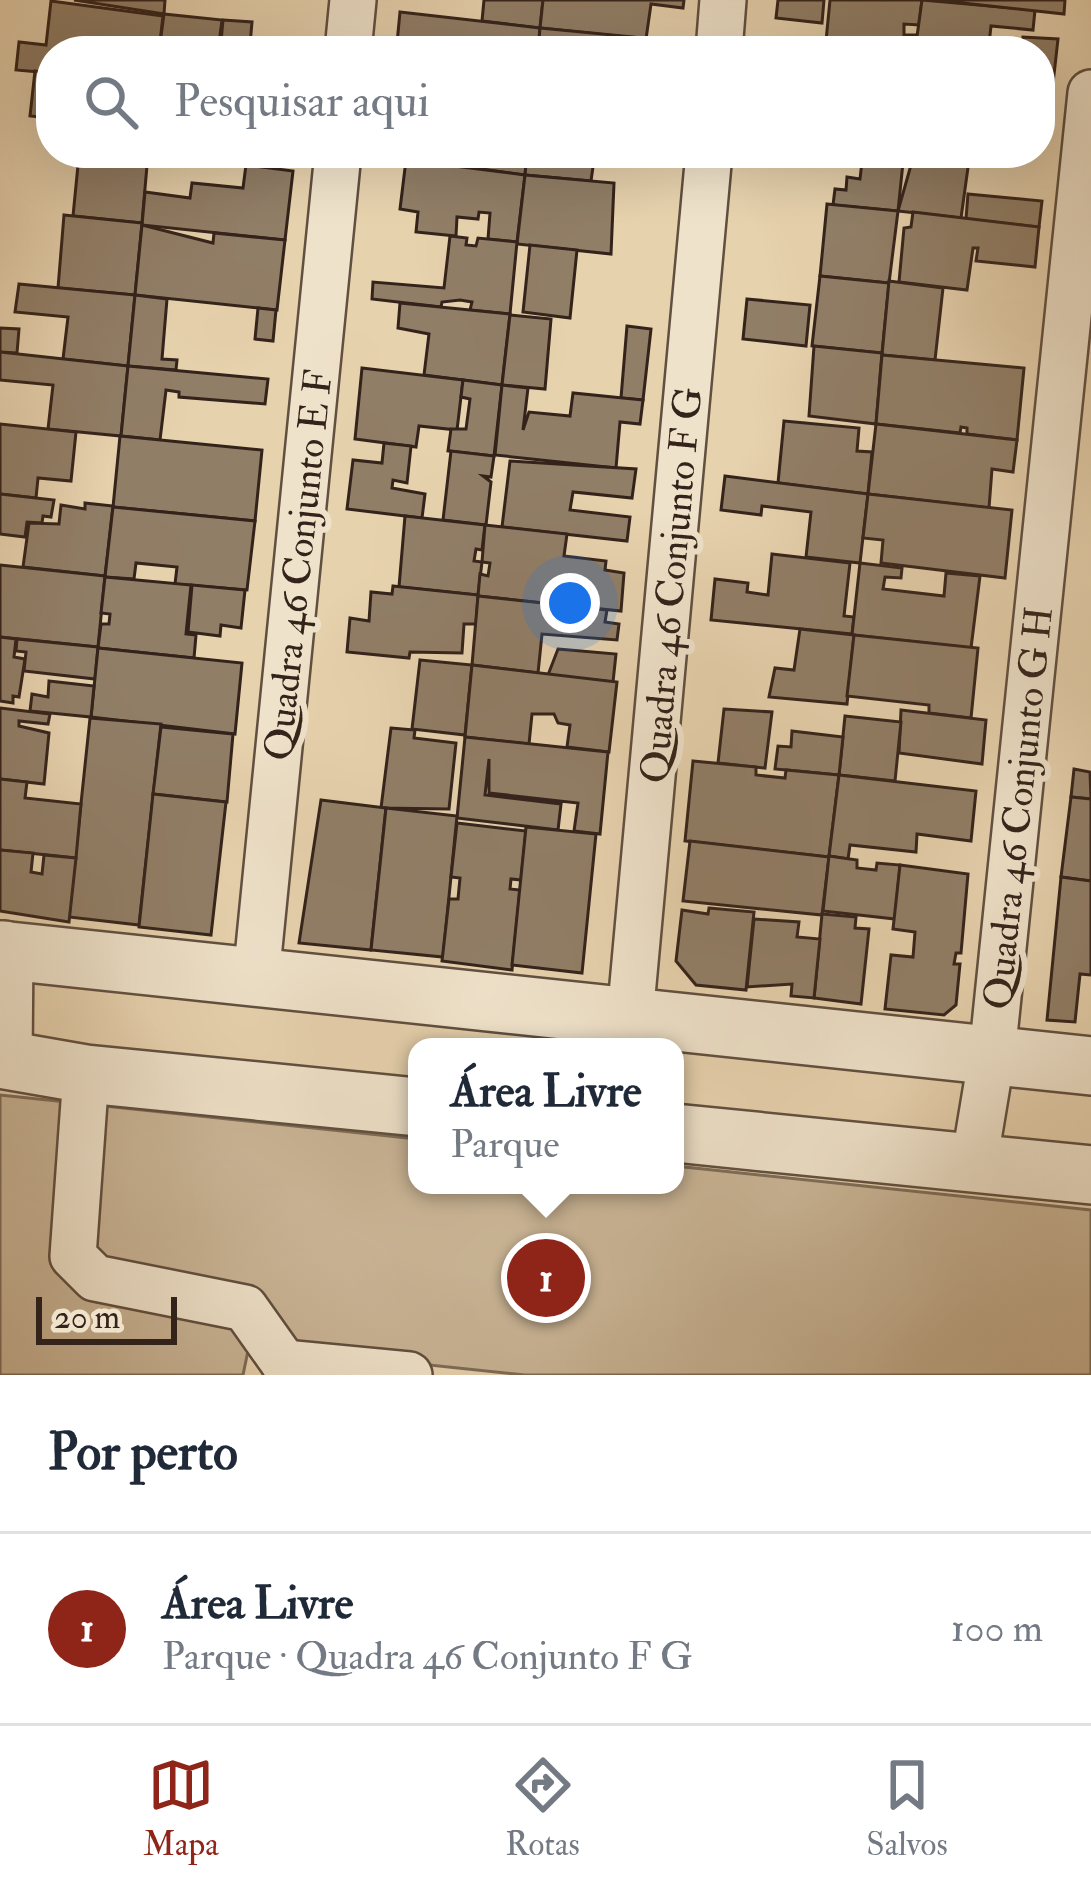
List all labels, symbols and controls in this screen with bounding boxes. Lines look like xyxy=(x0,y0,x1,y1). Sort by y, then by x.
search box xyxy=(36,36,1055,168)
icon: search xyxy=(78,69,144,135)
text: Pesquisar aqui xyxy=(174,74,430,130)
street label: Quadra 46 Conjunto E F xyxy=(254,367,343,763)
street label: Quadra 46 Conjunto F G xyxy=(630,385,713,785)
your location xyxy=(540,573,600,633)
street label: Quadra 46 Conjunto G H xyxy=(973,604,1064,1012)
popup xyxy=(408,1038,684,1194)
text: Área Livre xyxy=(450,1064,642,1120)
text: Parque xyxy=(450,1120,560,1169)
pin: 1 xyxy=(507,1233,585,1323)
scale bar xyxy=(36,1291,177,1344)
text: 20 m xyxy=(54,1297,120,1338)
text: Por perto xyxy=(48,1421,238,1485)
text: Área Livre xyxy=(162,1576,353,1632)
text: 1 xyxy=(80,1604,94,1653)
text: 100 m xyxy=(951,1604,1043,1653)
text: Parque · Quadra 46 Conjunto F G xyxy=(162,1632,693,1681)
tab: Mapa xyxy=(143,1752,219,1865)
tab: Rotas xyxy=(505,1752,580,1865)
tab: Salvos xyxy=(866,1752,948,1865)

